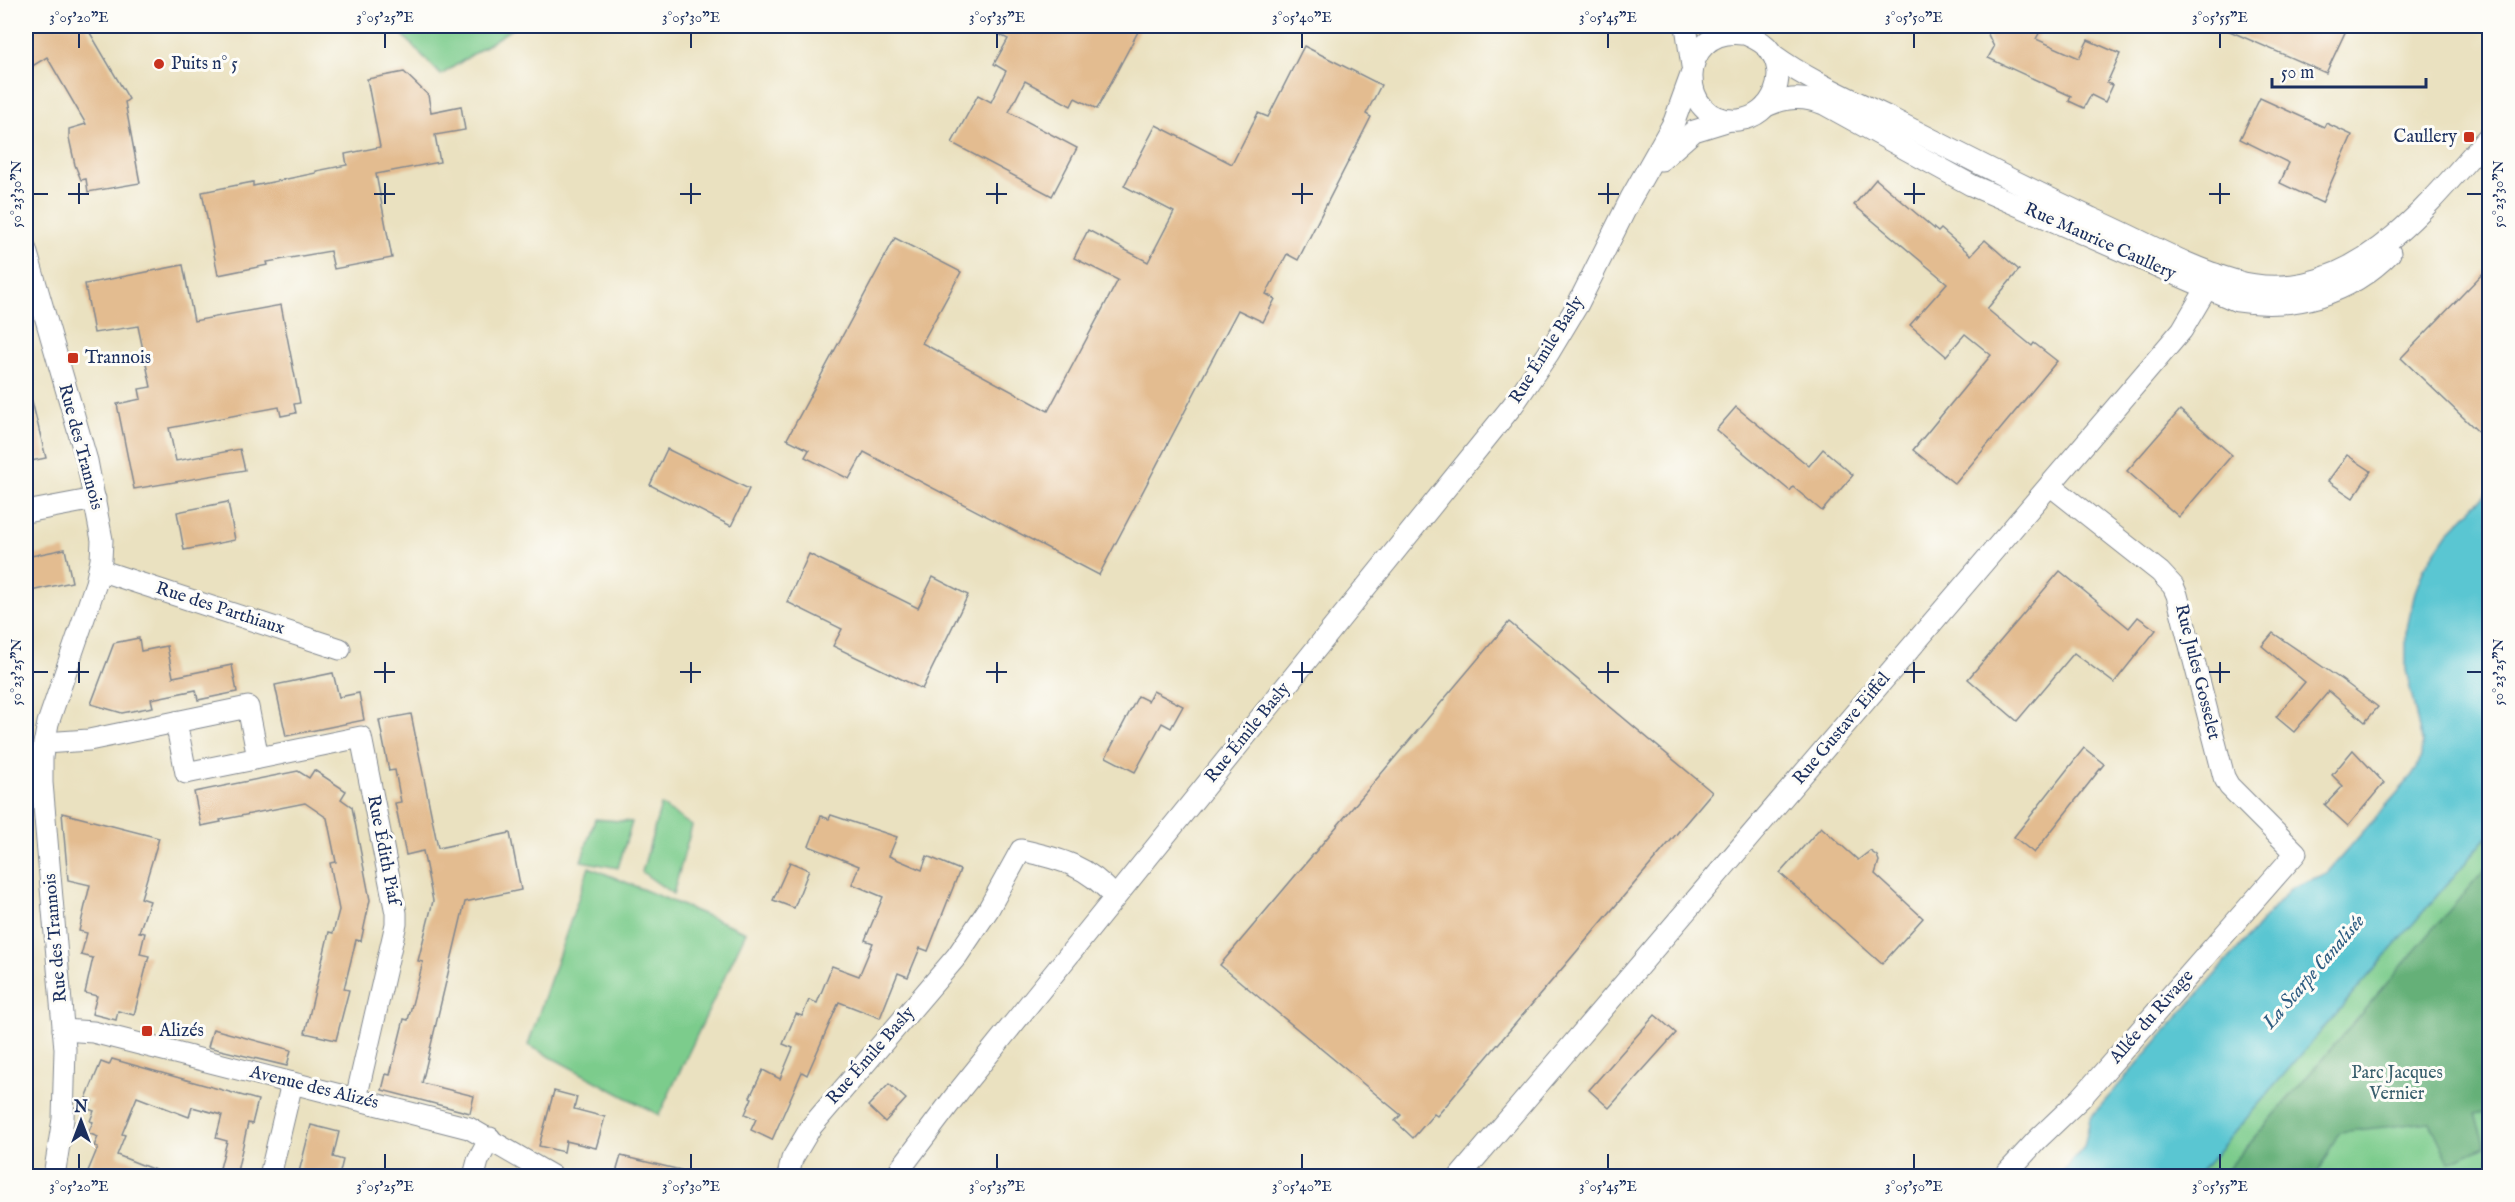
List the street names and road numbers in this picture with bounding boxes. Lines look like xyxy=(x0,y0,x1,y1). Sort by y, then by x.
street label: Rue Maurice Caullery xyxy=(2020,198,2180,286)
street label: Rue Émile Basly xyxy=(1503,291,1589,408)
street label: Rue des Trannois xyxy=(52,382,108,512)
street label: Rue des Parthiaux xyxy=(153,577,288,641)
street label: Rue Jules Gosselet xyxy=(2169,602,2225,742)
street label: Rue Gustave Eiffel xyxy=(1788,668,1896,790)
street label: Rue Émile Basly xyxy=(1199,677,1296,788)
street label: Rue Édith Piaf xyxy=(361,793,408,910)
street label: Rue des Trannois xyxy=(39,873,73,1003)
street label: Allée du Rivage xyxy=(2104,965,2199,1070)
street label: Rue Émile Basly xyxy=(820,1001,920,1110)
street label: Avenue des Alizés xyxy=(246,1061,381,1115)

